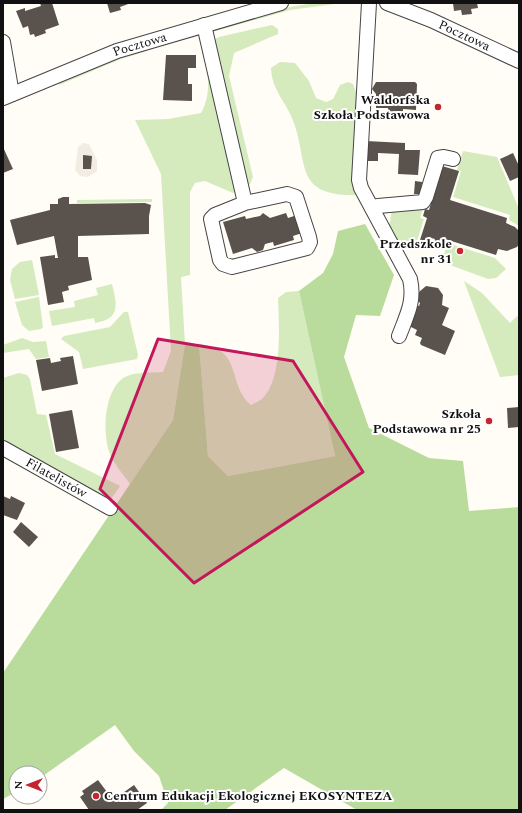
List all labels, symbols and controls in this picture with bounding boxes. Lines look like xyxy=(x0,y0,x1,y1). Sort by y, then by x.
street label: Pocztowa xyxy=(435,15,494,57)
street label: Pocztowa xyxy=(109,27,170,62)
place label: Waldorfska Szkoła Podstawowa xyxy=(314,90,430,125)
marker: Waldorfska Szkoła Podstawowa xyxy=(433,102,443,112)
place label: Przedszkole nr 31 xyxy=(379,234,452,269)
marker: Przedszkole nr 31 xyxy=(455,246,465,256)
place label: Szkoła Podstawowa nr 25 xyxy=(373,404,481,439)
marker: Szkoła Podstawowa nr 25 xyxy=(484,416,494,426)
street label: Filatelistów xyxy=(22,453,92,504)
north arrow xyxy=(8,765,48,805)
text: N xyxy=(10,780,27,789)
place label: Centrum Edukacji Ekologicznej EKOSYNTEZA xyxy=(104,786,392,806)
marker: Centrum Edukacji Ekologicznej EKOSYNTEZA xyxy=(91,791,101,801)

